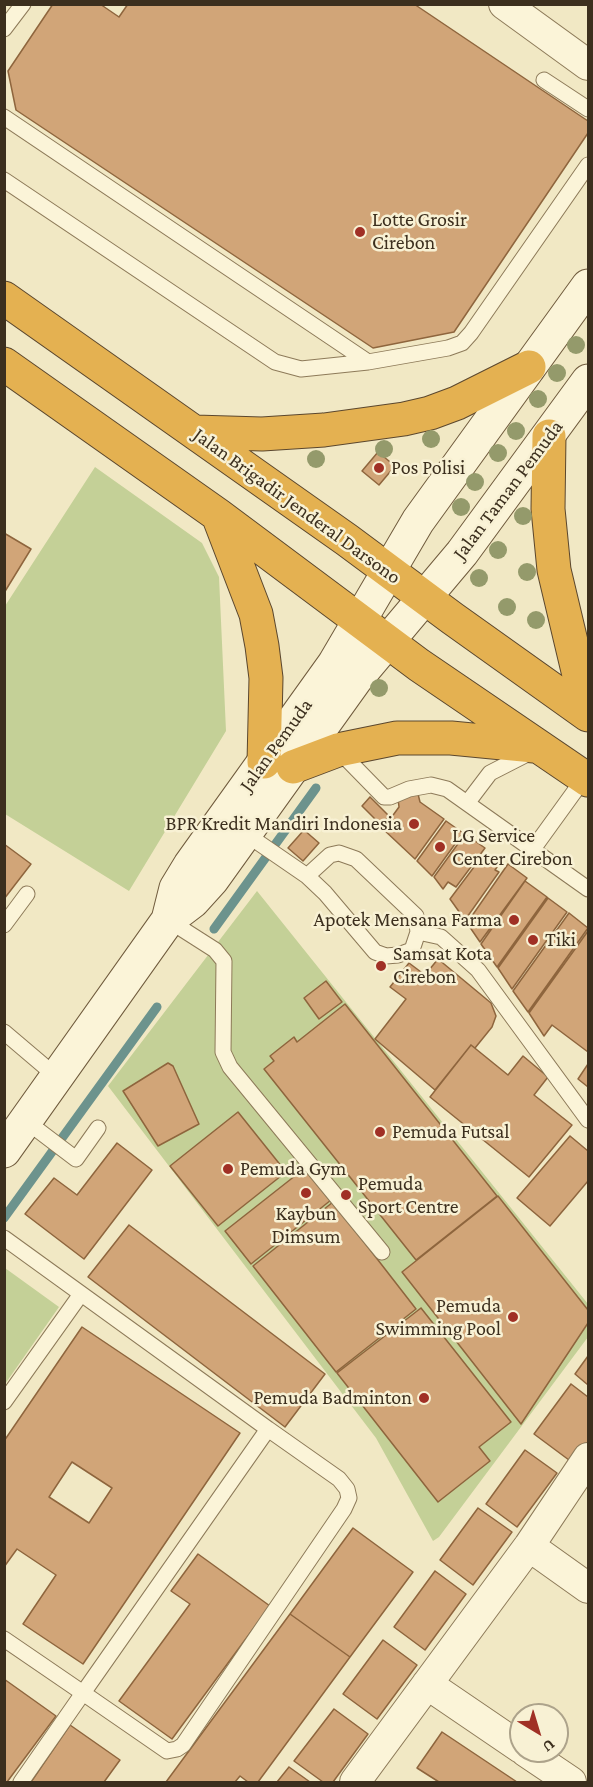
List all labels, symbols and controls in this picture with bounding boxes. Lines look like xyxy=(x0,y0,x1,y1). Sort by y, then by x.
place label: Lotte Grosir Cirebon xyxy=(372,208,467,255)
marker: Lotte Grosir Cirebon xyxy=(353,225,367,239)
street label: Jalan Taman Pemuda xyxy=(448,416,568,564)
street label: Jalan Brigadir Jenderal Darsono xyxy=(189,423,405,589)
place label: Pos Polisi xyxy=(391,456,465,480)
marker: Pos Polisi xyxy=(372,461,386,475)
street label: Jalan Pemuda xyxy=(234,694,318,796)
place label: BPR Kredit Mandiri Indonesia xyxy=(166,812,402,836)
marker: BPR Kredit Mandiri Indonesia xyxy=(407,817,421,831)
place label: LG Service Center Cirebon xyxy=(452,824,573,871)
marker: LG Service Center Cirebon xyxy=(433,840,447,854)
place label: Apotek Mensana Farma xyxy=(314,908,502,932)
marker: Apotek Mensana Farma xyxy=(507,913,521,927)
place label: Tiki xyxy=(545,928,576,952)
marker: Tiki xyxy=(526,933,540,947)
place label: Samsat Kota Cirebon xyxy=(393,942,492,989)
marker: Samsat Kota Cirebon xyxy=(374,959,388,973)
place label: Pemuda Futsal xyxy=(392,1120,510,1144)
marker: Pemuda Futsal xyxy=(373,1125,387,1139)
place label: Pemuda Gym xyxy=(240,1157,346,1181)
marker: Pemuda Gym xyxy=(221,1162,235,1176)
place label: Pemuda Sport Centre xyxy=(358,1172,459,1219)
marker: Kaybun Dimsum xyxy=(299,1186,313,1200)
marker: Pemuda Sport Centre xyxy=(339,1188,353,1202)
place label: Kaybun Dimsum xyxy=(271,1202,341,1249)
place label: Pemuda Swimming Pool xyxy=(376,1294,501,1341)
marker: Pemuda Swimming Pool xyxy=(506,1310,520,1324)
place label: Pemuda Badminton xyxy=(253,1386,412,1410)
marker: Pemuda Badminton xyxy=(417,1391,431,1405)
north arrow xyxy=(509,1703,569,1763)
text: U xyxy=(540,1736,559,1756)

